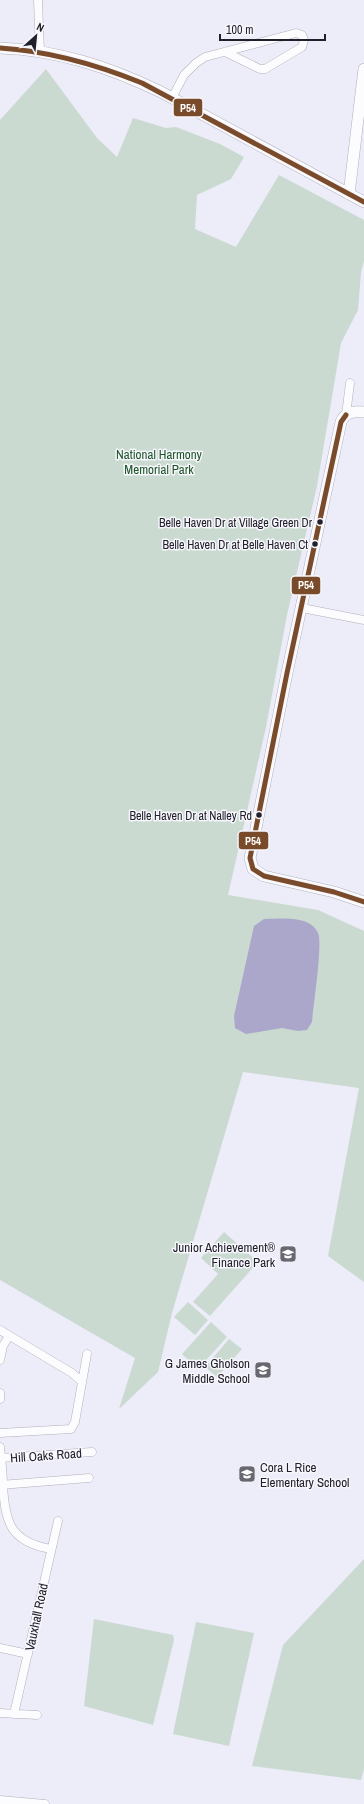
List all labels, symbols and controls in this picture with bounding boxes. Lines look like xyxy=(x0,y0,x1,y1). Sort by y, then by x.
north arrow xyxy=(16,16,56,56)
scale bar xyxy=(220,16,325,42)
text: N xyxy=(34,19,47,35)
text: 100 m xyxy=(226,22,253,38)
line badge: P54 xyxy=(173,98,203,117)
text: P54 xyxy=(180,101,196,115)
park label: National Harmony Memorial Park xyxy=(116,446,203,478)
place label: Belle Haven Dr at Village Green Dr xyxy=(159,515,313,531)
marker: Belle Haven Dr at Village Green Dr xyxy=(315,517,325,527)
place label: Belle Haven Dr at Belle Haven Ct xyxy=(163,537,308,553)
marker: Belle Haven Dr at Belle Haven Ct xyxy=(310,539,320,549)
line badge: P54 xyxy=(291,576,321,595)
text: P54 xyxy=(298,578,314,592)
place label: Belle Haven Dr at Nalley Rd xyxy=(130,808,252,824)
marker: Belle Haven Dr at Nalley Rd xyxy=(254,810,264,820)
line badge: P54 xyxy=(238,831,269,850)
text: P54 xyxy=(245,834,261,848)
place label: Junior Achievement® Finance Park xyxy=(173,1239,276,1271)
school or university icon: Junior Achievement® Finance Park xyxy=(278,1244,298,1264)
place label: G James Gholson Middle School xyxy=(165,1355,250,1387)
school or university icon: G James Gholson Middle School xyxy=(253,1360,273,1380)
street label: Hill Oaks Road xyxy=(10,1445,82,1466)
place label: Cora L Rice Elementary School xyxy=(260,1459,349,1491)
school or university icon: Cora L Rice Elementary School xyxy=(237,1464,257,1484)
street label: Vauxhall Road xyxy=(21,1582,52,1652)

